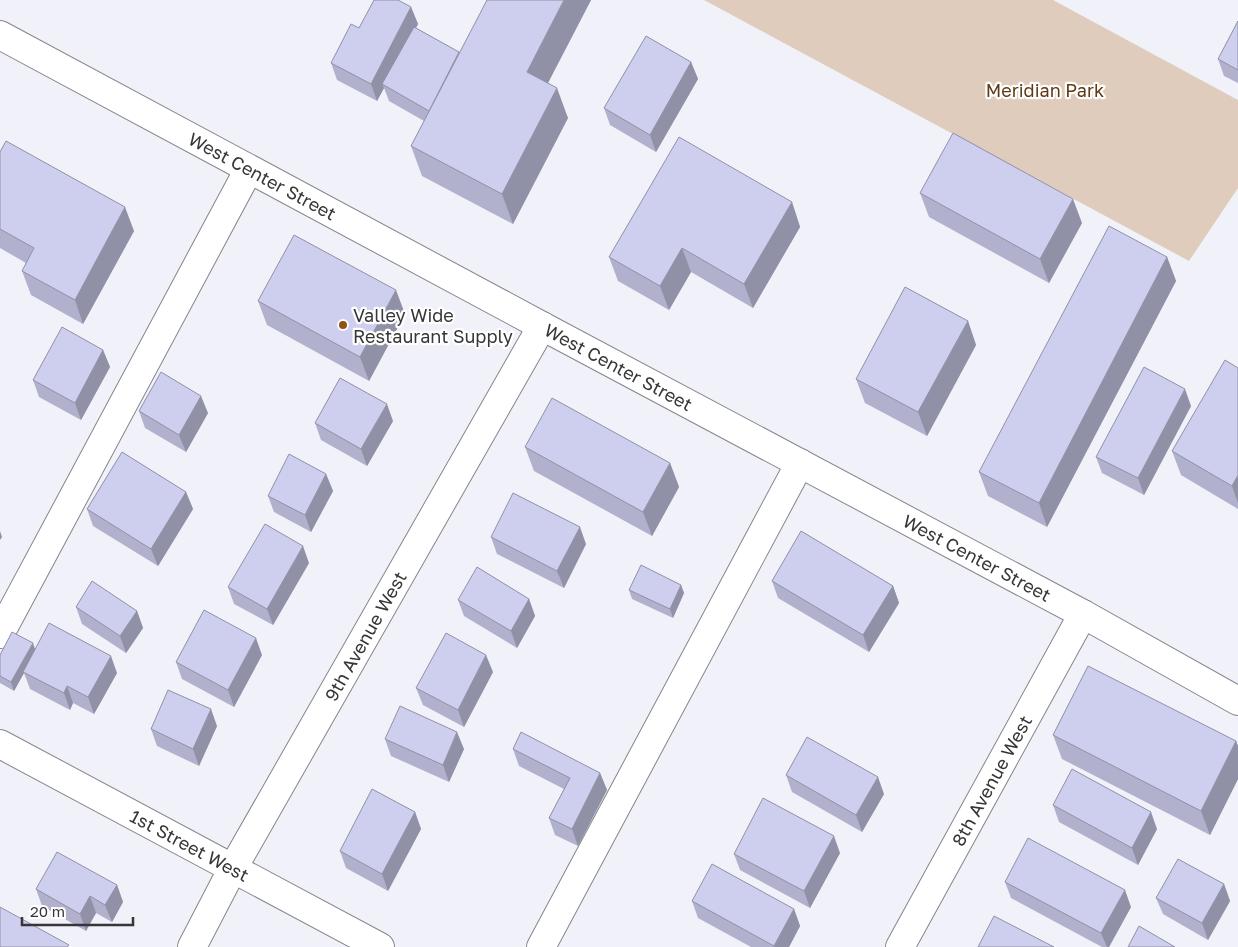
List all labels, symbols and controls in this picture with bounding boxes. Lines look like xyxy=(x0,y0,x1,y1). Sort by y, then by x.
park label: Meridian Park xyxy=(986,79,1104,101)
street label: West Center Street xyxy=(185,127,340,225)
place label: Valley Wide Restaurant Supply xyxy=(353,304,513,347)
street label: West Center Street xyxy=(541,318,696,415)
marker: Valley Wide Restaurant Supply xyxy=(337,319,349,331)
street label: West Center Street xyxy=(899,509,1055,606)
street label: 9th Avenue West xyxy=(320,567,411,705)
street label: 8th Avenue West xyxy=(947,711,1036,850)
street label: 1st Street West xyxy=(126,805,253,886)
scale bar xyxy=(22,894,134,926)
text: 20 m xyxy=(30,902,65,920)

